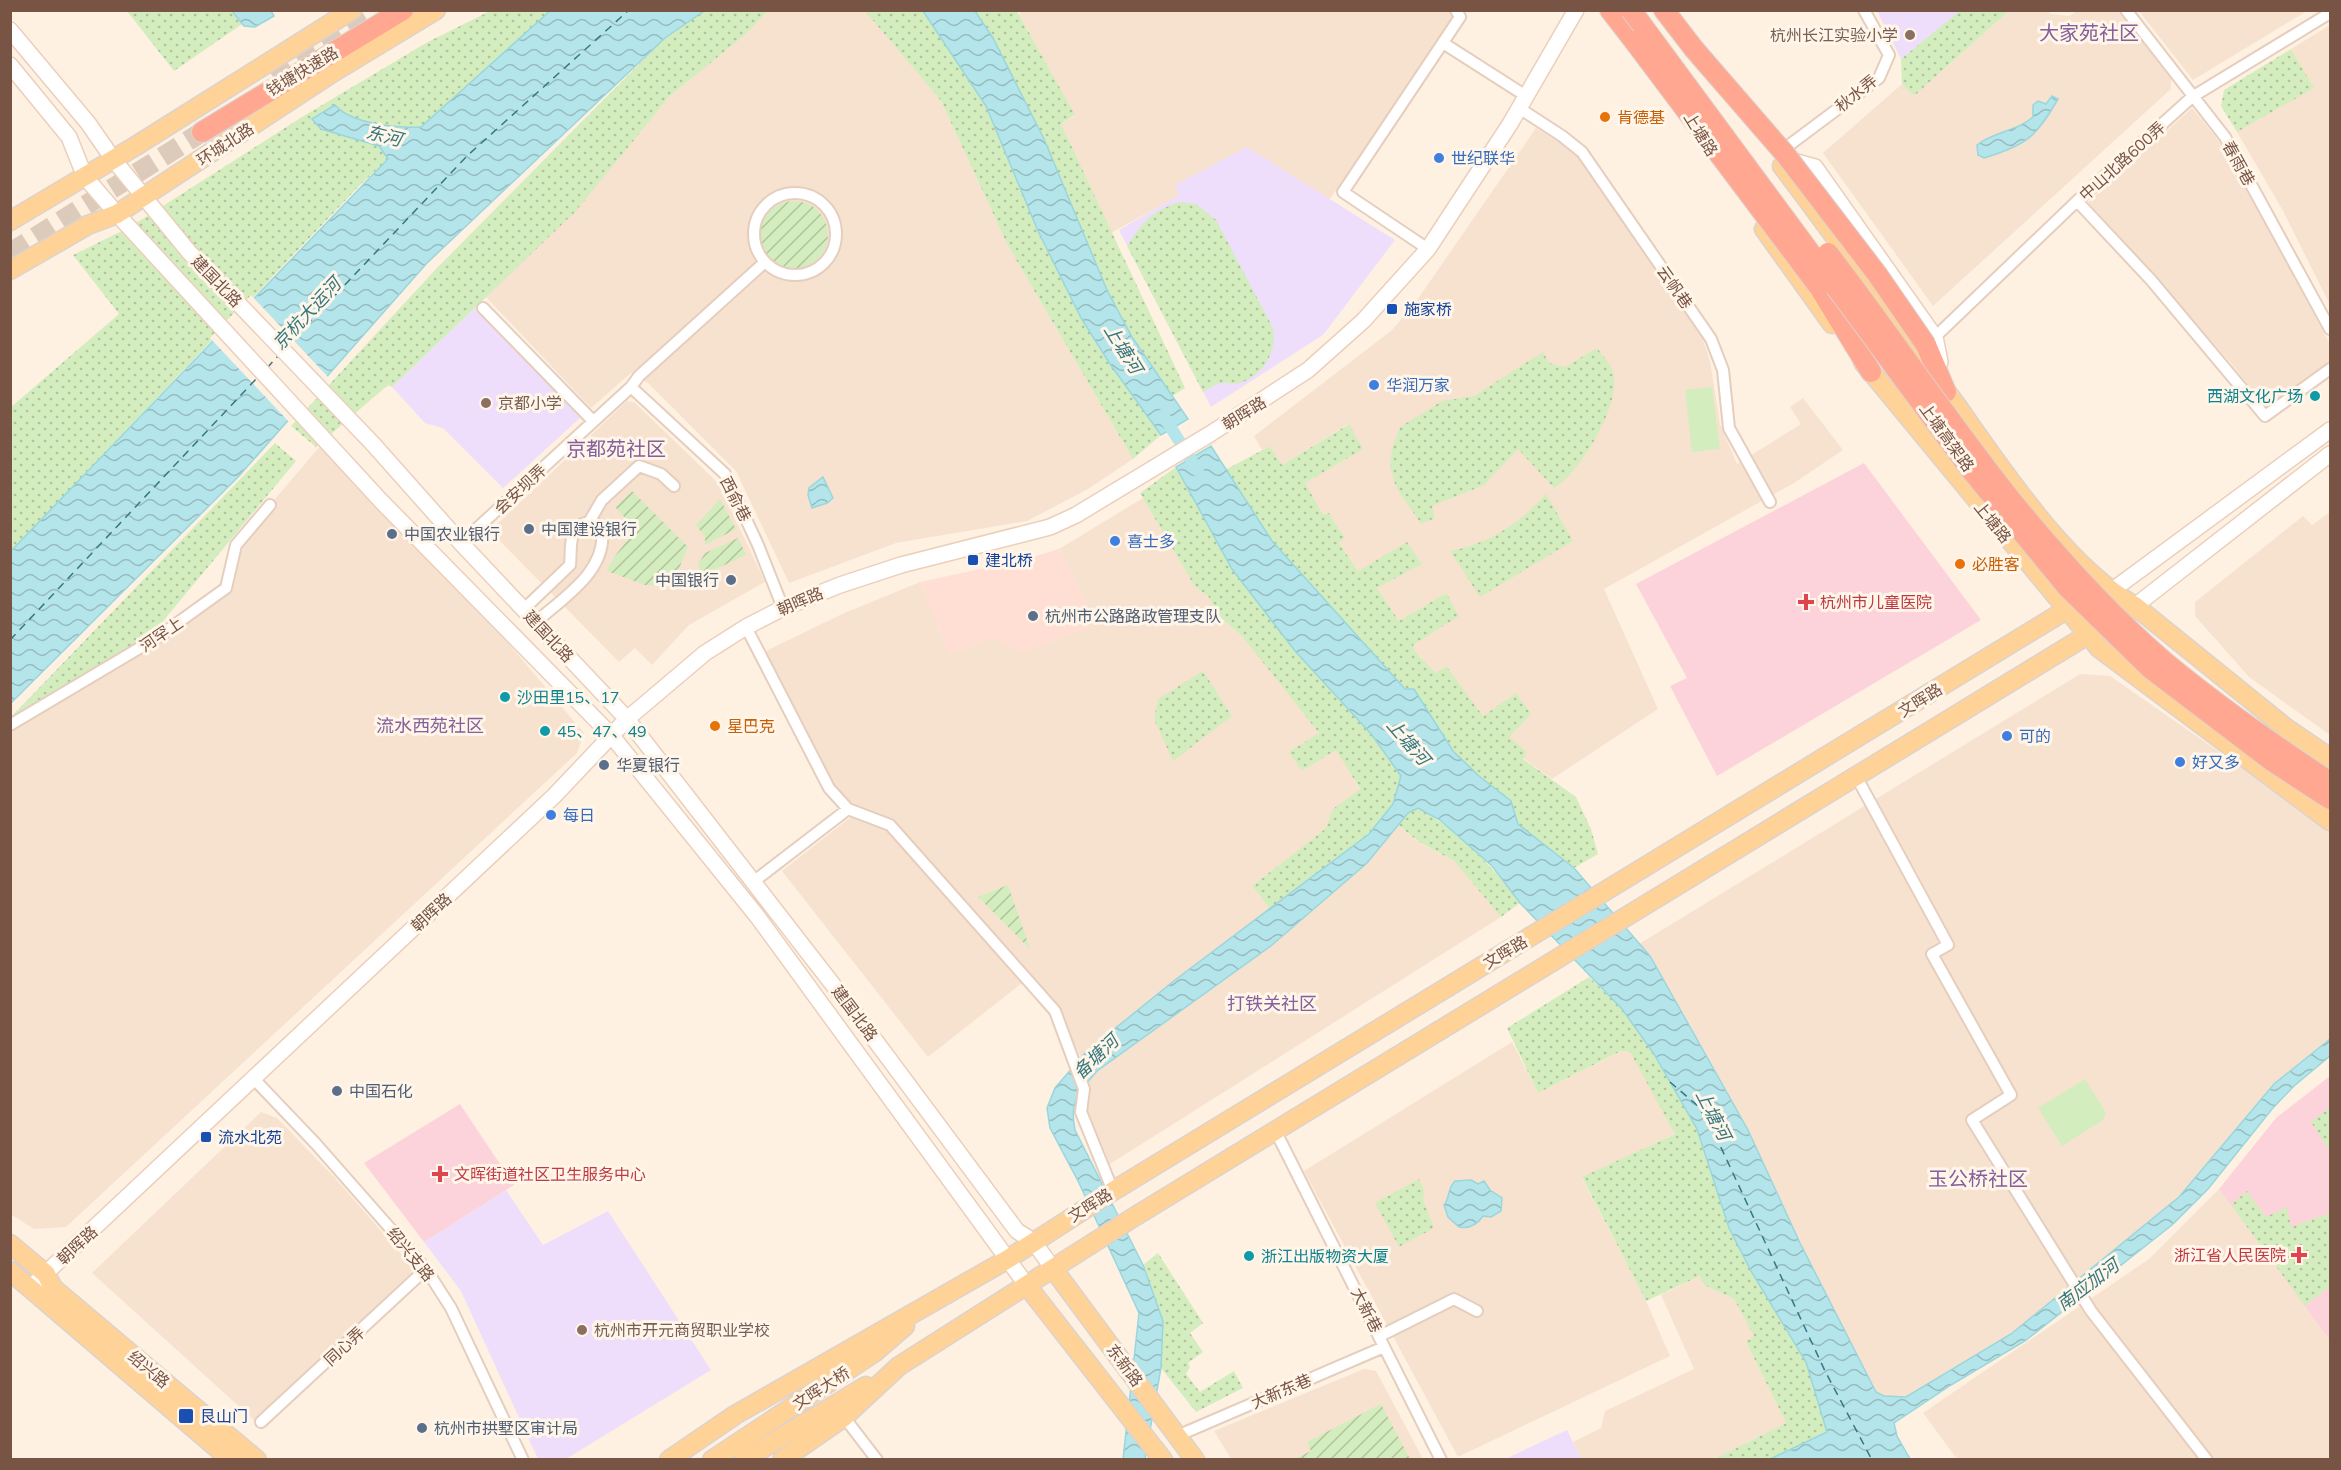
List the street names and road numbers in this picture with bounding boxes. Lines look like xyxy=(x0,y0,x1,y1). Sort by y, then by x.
street label: 钱塘快速路 xyxy=(263,42,341,100)
street label: 秋水弄 xyxy=(1831,70,1881,116)
street label: 上塘路 xyxy=(1680,108,1722,160)
street label: 中山北路600弄 xyxy=(2075,117,2169,205)
street label: 环城北路 xyxy=(193,118,257,170)
street label: 春雨巷 xyxy=(2219,137,2259,189)
street label: 建国北路 xyxy=(188,251,246,311)
street label: 云帆巷 xyxy=(1653,262,1697,312)
street label: 朝晖路 xyxy=(1218,392,1270,434)
street label: 上塘高架路 xyxy=(1915,399,1979,475)
street label: 会安坝弄 xyxy=(490,460,550,518)
street label: 西俞巷 xyxy=(716,473,756,525)
street label: 上塘路 xyxy=(1970,497,2016,547)
street label: 朝晖路 xyxy=(774,582,826,620)
street label: 建国北路 xyxy=(520,606,578,666)
street label: 河罕上 xyxy=(136,612,186,656)
street label: 文晖路 xyxy=(1894,679,1946,721)
street label: 朝晖路 xyxy=(407,888,455,936)
street label: 文晖路 xyxy=(1479,931,1531,973)
street label: 建国北路 xyxy=(828,981,882,1045)
street label: 文晖路 xyxy=(1064,1184,1116,1226)
street label: 朝晖路 xyxy=(53,1221,101,1269)
street label: 绍兴支路 xyxy=(383,1223,439,1285)
street label: 大新巷 xyxy=(1347,1284,1387,1336)
street label: 同心弄 xyxy=(320,1322,368,1370)
street label: 东新路 xyxy=(1103,1340,1147,1390)
street label: 绍兴路 xyxy=(124,1346,174,1392)
street label: 文晖大桥 xyxy=(789,1362,853,1414)
street label: 大新东巷 xyxy=(1248,1369,1314,1413)

